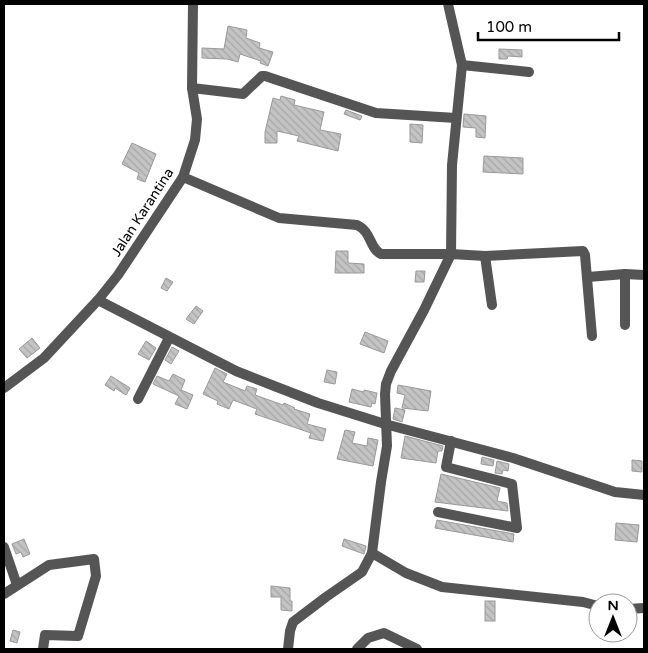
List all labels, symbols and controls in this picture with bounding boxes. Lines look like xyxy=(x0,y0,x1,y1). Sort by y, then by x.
scale bar xyxy=(478,10,619,42)
text: 100 m xyxy=(486,18,532,36)
street label: Jalan Karantina xyxy=(108,165,177,260)
north arrow xyxy=(588,593,638,643)
text: N xyxy=(607,597,619,614)

